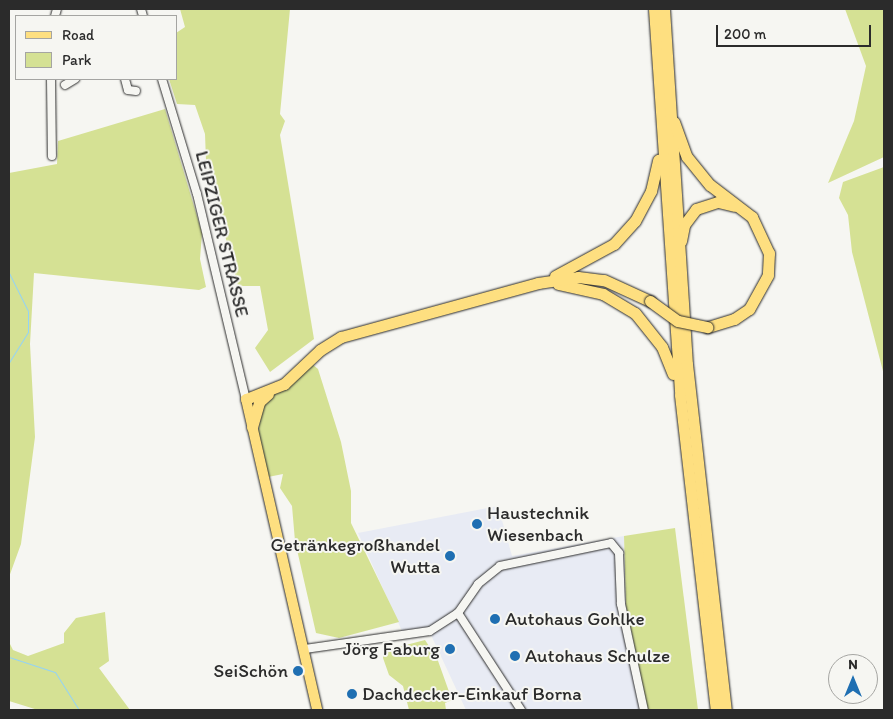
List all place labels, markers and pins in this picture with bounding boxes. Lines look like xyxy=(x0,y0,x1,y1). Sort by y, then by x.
place label: Haustechnik Wiesenbach xyxy=(487,502,589,546)
marker: Haustechnik Wiesenbach xyxy=(471,518,483,530)
place label: Getränkegroßhandel Wutta xyxy=(271,534,440,578)
marker: Getränkegroßhandel Wutta xyxy=(444,550,456,562)
place label: Autohaus Gohlke xyxy=(505,608,644,630)
marker: Autohaus Gohlke xyxy=(489,613,501,625)
place label: Jörg Faburg xyxy=(344,638,440,660)
marker: Jörg Faburg xyxy=(444,643,456,655)
place label: Autohaus Schulze xyxy=(525,645,670,667)
marker: Autohaus Schulze xyxy=(509,650,521,662)
place label: SeiSchön xyxy=(214,660,288,682)
marker: SeiSchön xyxy=(292,665,304,677)
place label: Dachdecker-Einkauf Borna xyxy=(362,683,582,705)
marker: Dachdecker-Einkauf Borna xyxy=(346,688,358,700)

